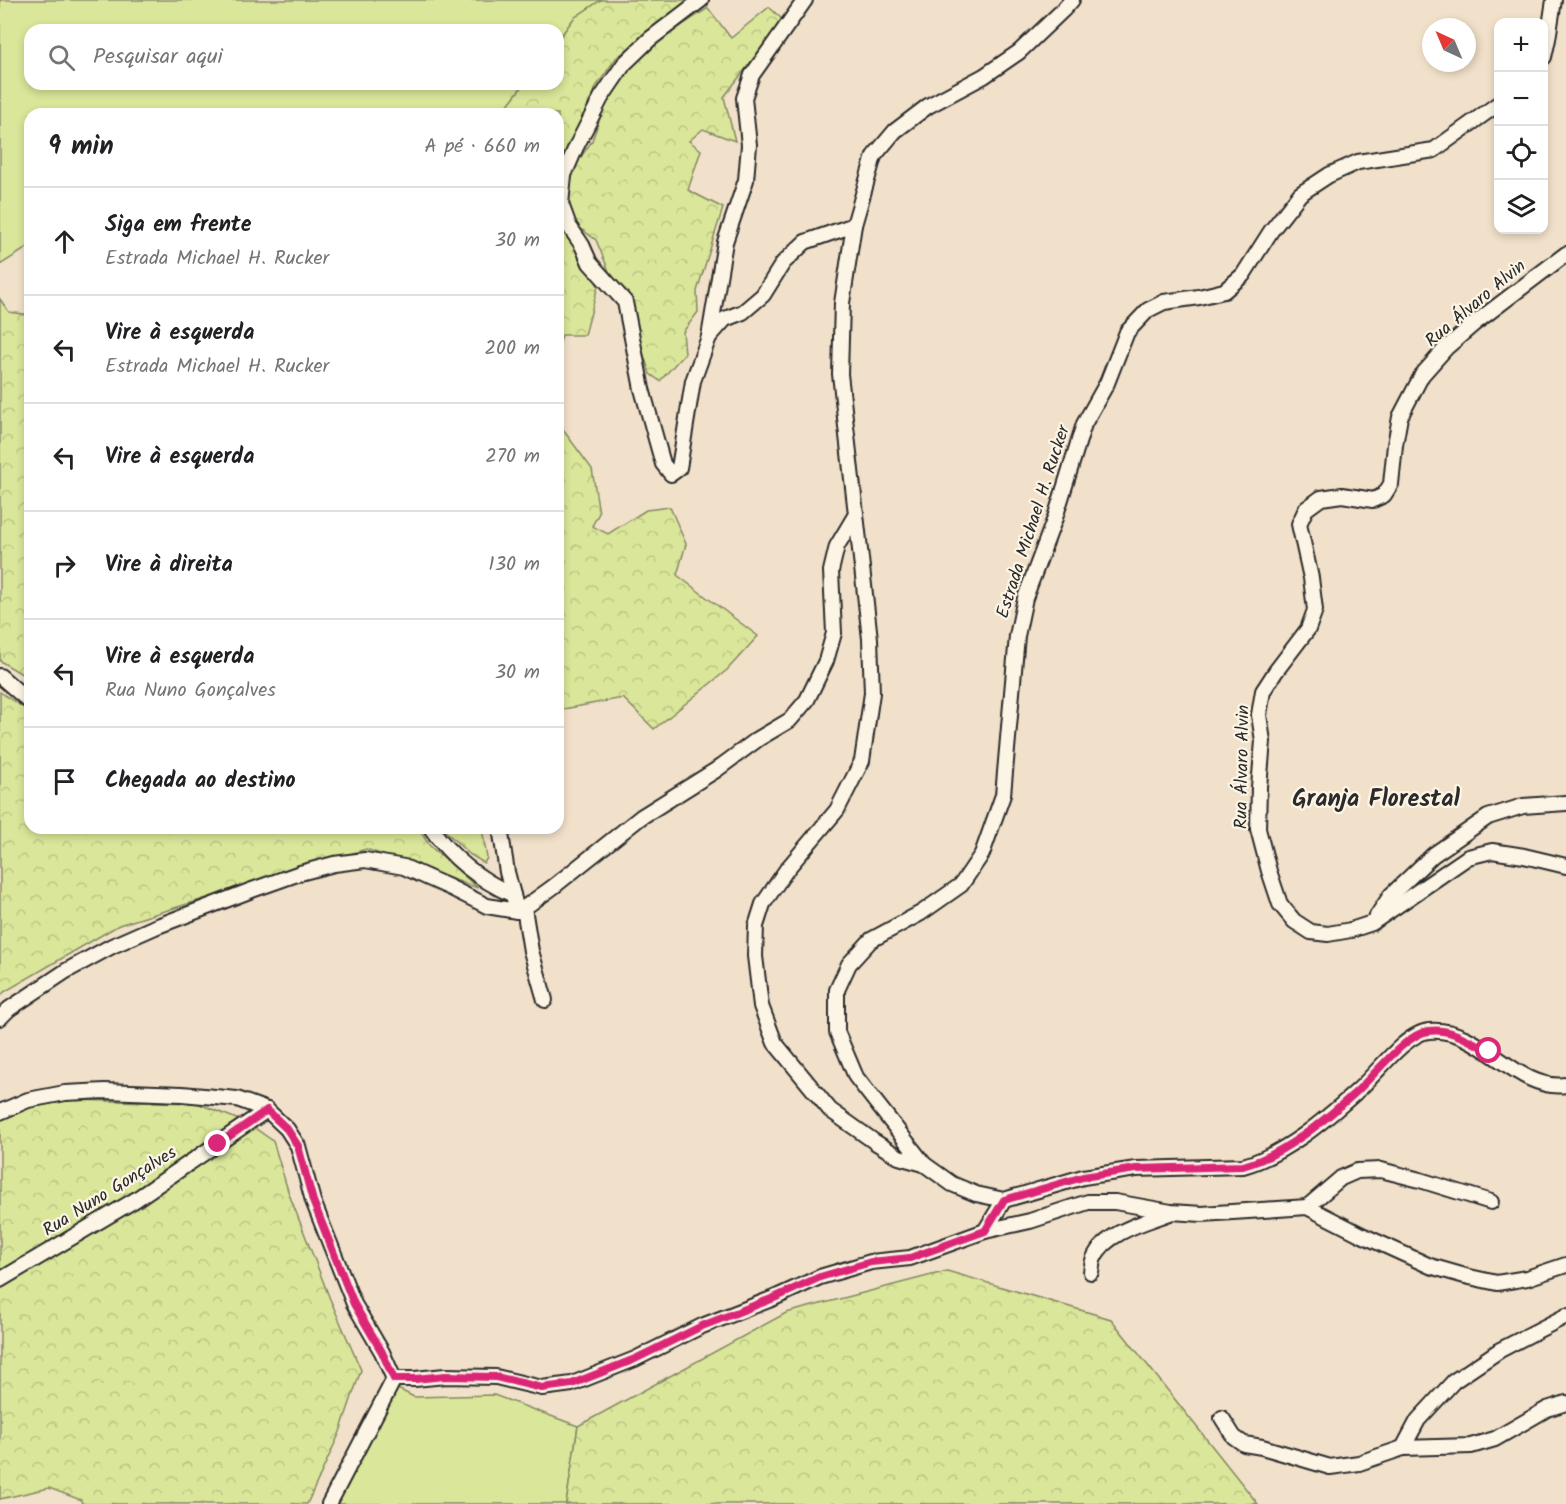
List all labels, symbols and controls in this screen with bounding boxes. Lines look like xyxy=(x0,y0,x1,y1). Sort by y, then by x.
north arrow xyxy=(1422,18,1476,72)
map controls xyxy=(1494,18,1548,234)
button: + xyxy=(1494,18,1548,72)
search box xyxy=(24,24,564,90)
text: Pesquisar aqui xyxy=(93,40,223,75)
icon: search xyxy=(45,41,78,74)
button: − xyxy=(1494,72,1548,126)
text: 9 min xyxy=(48,126,114,168)
button: locate xyxy=(1494,126,1548,180)
text: A pé · 660 m xyxy=(425,131,540,163)
button: layers xyxy=(1494,180,1548,234)
text: Siga em frente xyxy=(105,208,251,243)
icon: ahead xyxy=(48,225,81,258)
text: 30 m xyxy=(495,225,540,257)
text: Estrada Michael H. Rucker xyxy=(105,243,329,275)
street label: Rua Álvaro Alvin xyxy=(1419,253,1533,355)
text: Vire à esquerda xyxy=(105,316,254,351)
icon: left xyxy=(48,333,81,366)
text: 200 m xyxy=(484,333,540,365)
text: Estrada Michael H. Rucker xyxy=(105,351,329,383)
street label: Estrada Michael H. Rucker xyxy=(989,421,1079,622)
text: Vire à esquerda xyxy=(105,440,254,475)
icon: left xyxy=(48,441,81,474)
text: 270 m xyxy=(485,441,540,473)
text: Vire à direita xyxy=(105,548,233,583)
icon: right xyxy=(48,549,81,582)
text: 130 m xyxy=(488,549,540,581)
text: Vire à esquerda xyxy=(105,640,254,675)
icon: left xyxy=(48,657,81,690)
text: 30 m xyxy=(495,657,540,689)
text: Rua Nuno Gonçalves xyxy=(105,675,276,707)
street label: Rua Álvaro Alvin xyxy=(1227,705,1259,829)
text: Chegada ao destino xyxy=(105,764,296,799)
icon: arrive xyxy=(48,765,81,798)
district label: Granja Florestal xyxy=(1292,780,1460,819)
route start xyxy=(1475,1037,1501,1063)
route end xyxy=(204,1130,230,1156)
street label: Rua Nuno Gonçalves xyxy=(37,1139,183,1245)

